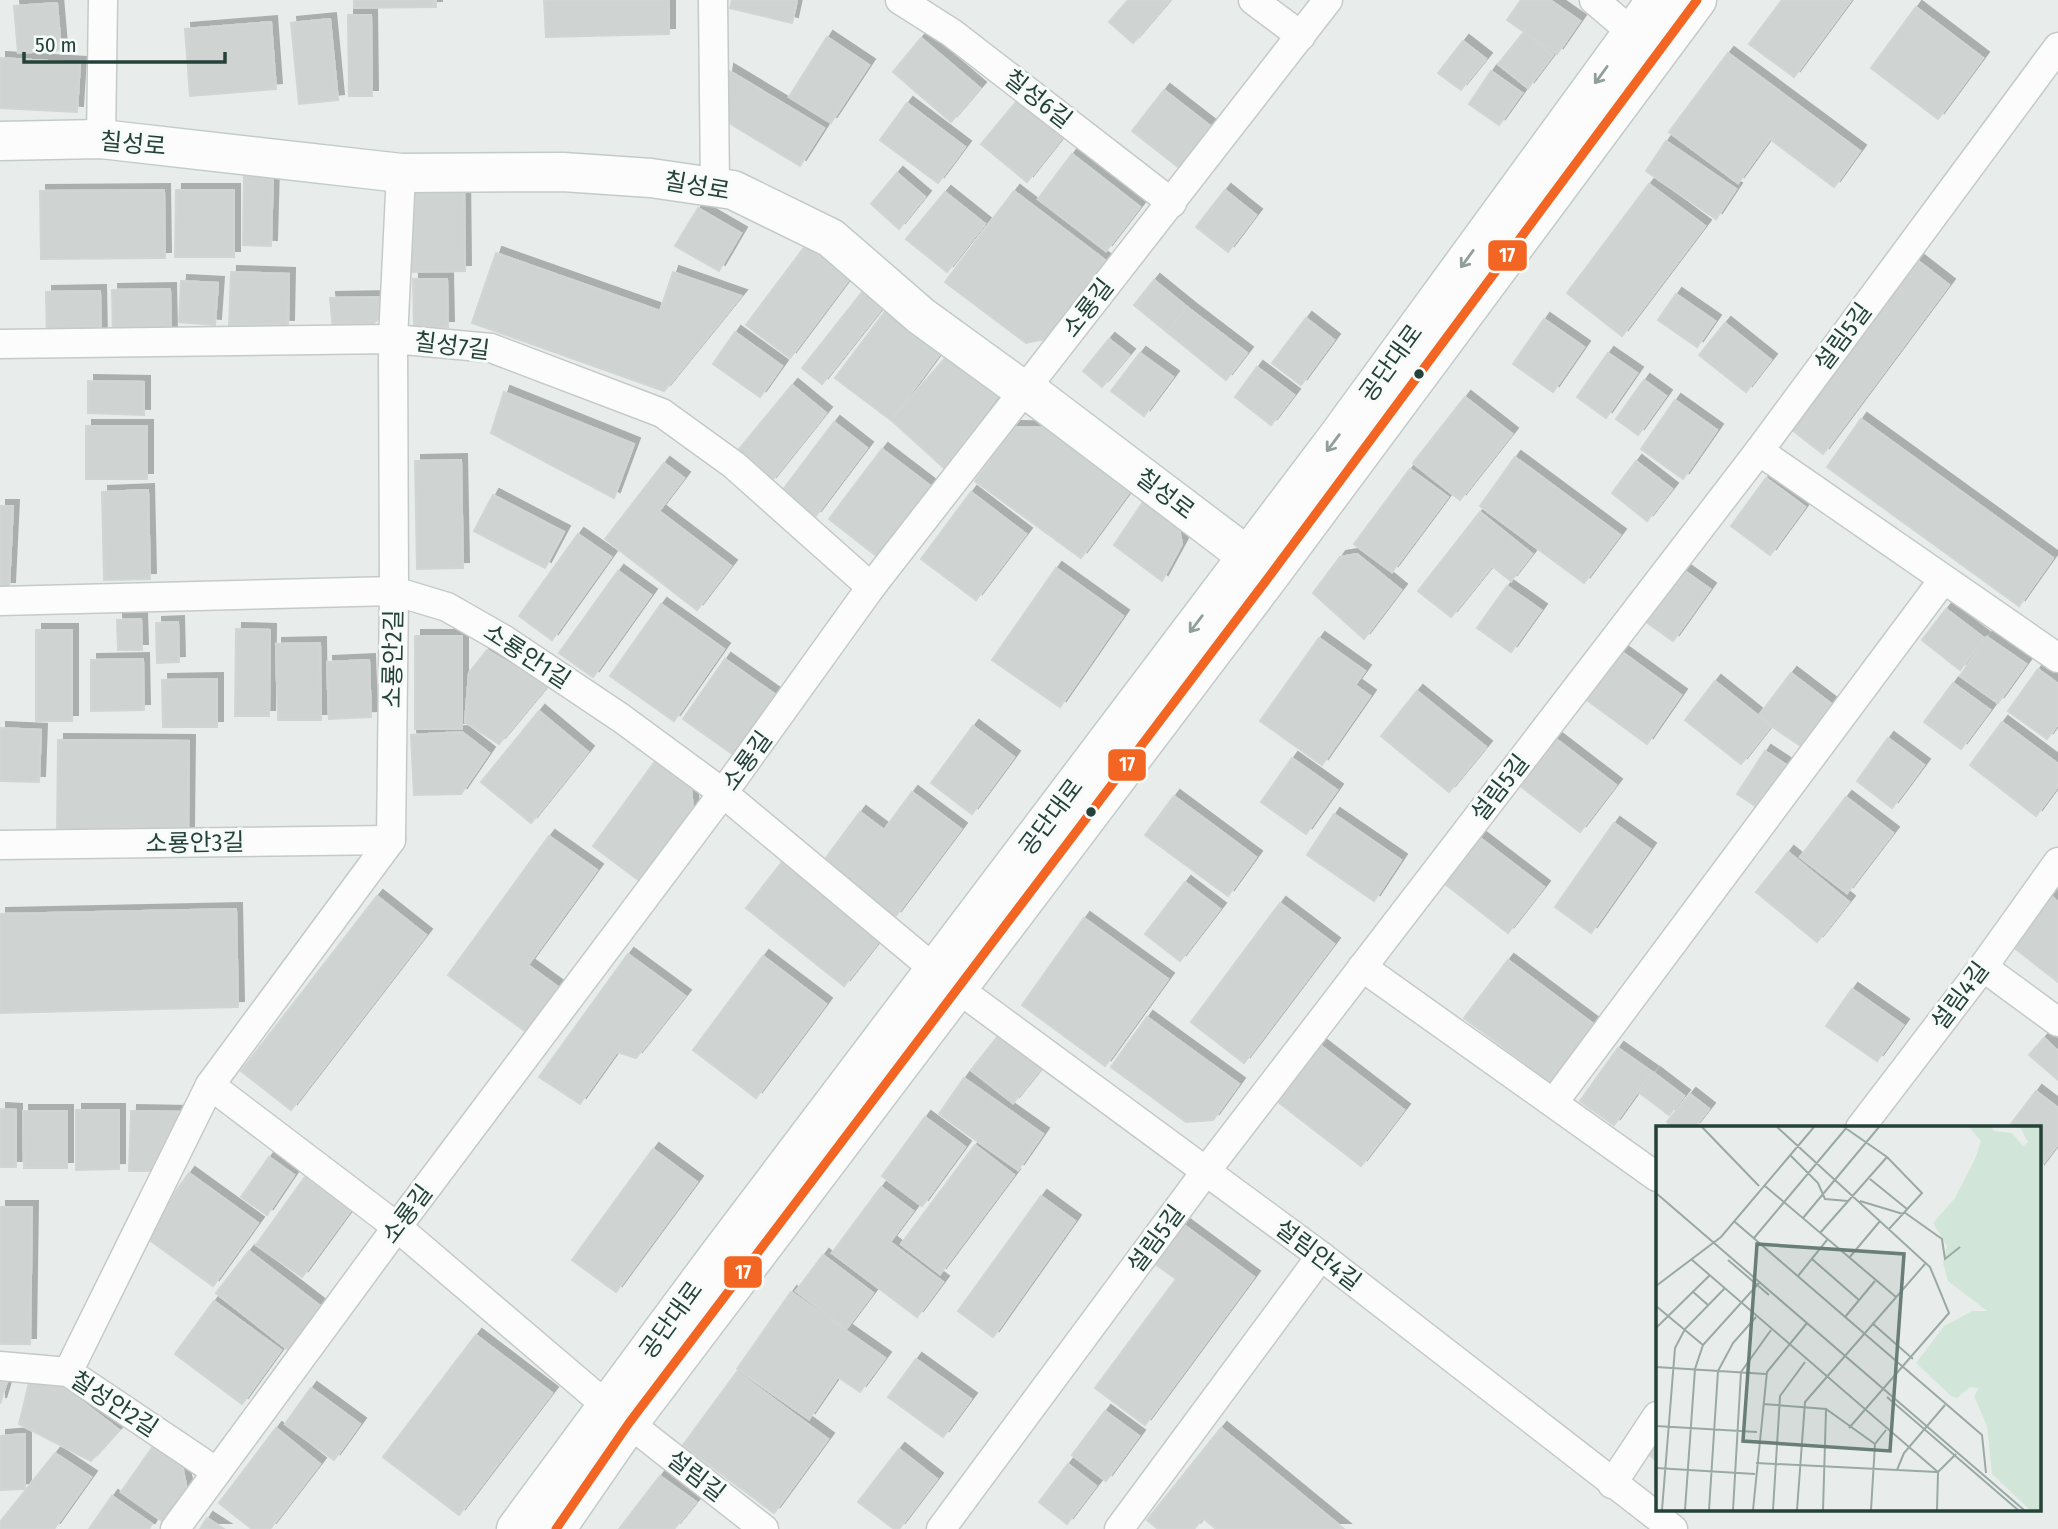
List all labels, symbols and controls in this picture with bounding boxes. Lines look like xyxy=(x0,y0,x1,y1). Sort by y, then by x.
scale bar xyxy=(24,21,226,65)
text: 50 m xyxy=(35,32,77,58)
street label: 칠성6길 xyxy=(999,64,1077,134)
one-way arrow xyxy=(1594,65,1608,84)
street label: 칠성로 xyxy=(99,127,167,161)
street label: 칠성로 xyxy=(662,166,732,206)
line badge: 17 xyxy=(1487,239,1528,272)
text: 17 xyxy=(1499,244,1515,267)
one-way arrow xyxy=(1460,249,1474,268)
street label: 소룡길 xyxy=(1057,273,1119,343)
street label: 설림5길 xyxy=(1809,298,1877,376)
street label: 공단대로 xyxy=(1354,319,1428,407)
street label: 칠성7길 xyxy=(413,327,491,365)
unlabelled marker xyxy=(1412,367,1426,381)
one-way arrow xyxy=(1326,433,1341,452)
street label: 칠성로 xyxy=(1130,463,1200,525)
street label: 소룡안2길 xyxy=(378,609,408,709)
one-way arrow xyxy=(1189,615,1204,633)
street label: 소룡안1길 xyxy=(478,618,576,694)
street label: 소룡길 xyxy=(716,726,778,796)
line badge: 17 xyxy=(1107,748,1147,782)
street label: 설림5길 xyxy=(1465,749,1535,827)
text: 17 xyxy=(1119,753,1135,776)
street label: 공단대로 xyxy=(1013,773,1089,861)
unlabelled marker xyxy=(1084,805,1098,819)
street label: 소룡안3길 xyxy=(145,828,245,858)
street label: 설림4길 xyxy=(1925,956,1995,1036)
inset map xyxy=(1656,1126,2040,1512)
street label: 소룡길 xyxy=(376,1179,438,1249)
street label: 설림5길 xyxy=(1122,1200,1190,1278)
street label: 설림안4길 xyxy=(1270,1214,1366,1296)
line badge: 17 xyxy=(723,1255,763,1289)
text: 17 xyxy=(735,1261,751,1284)
street label: 공단대로 xyxy=(634,1276,708,1364)
street label: 칠성안2길 xyxy=(65,1365,163,1443)
street label: 설림길 xyxy=(661,1445,731,1507)

